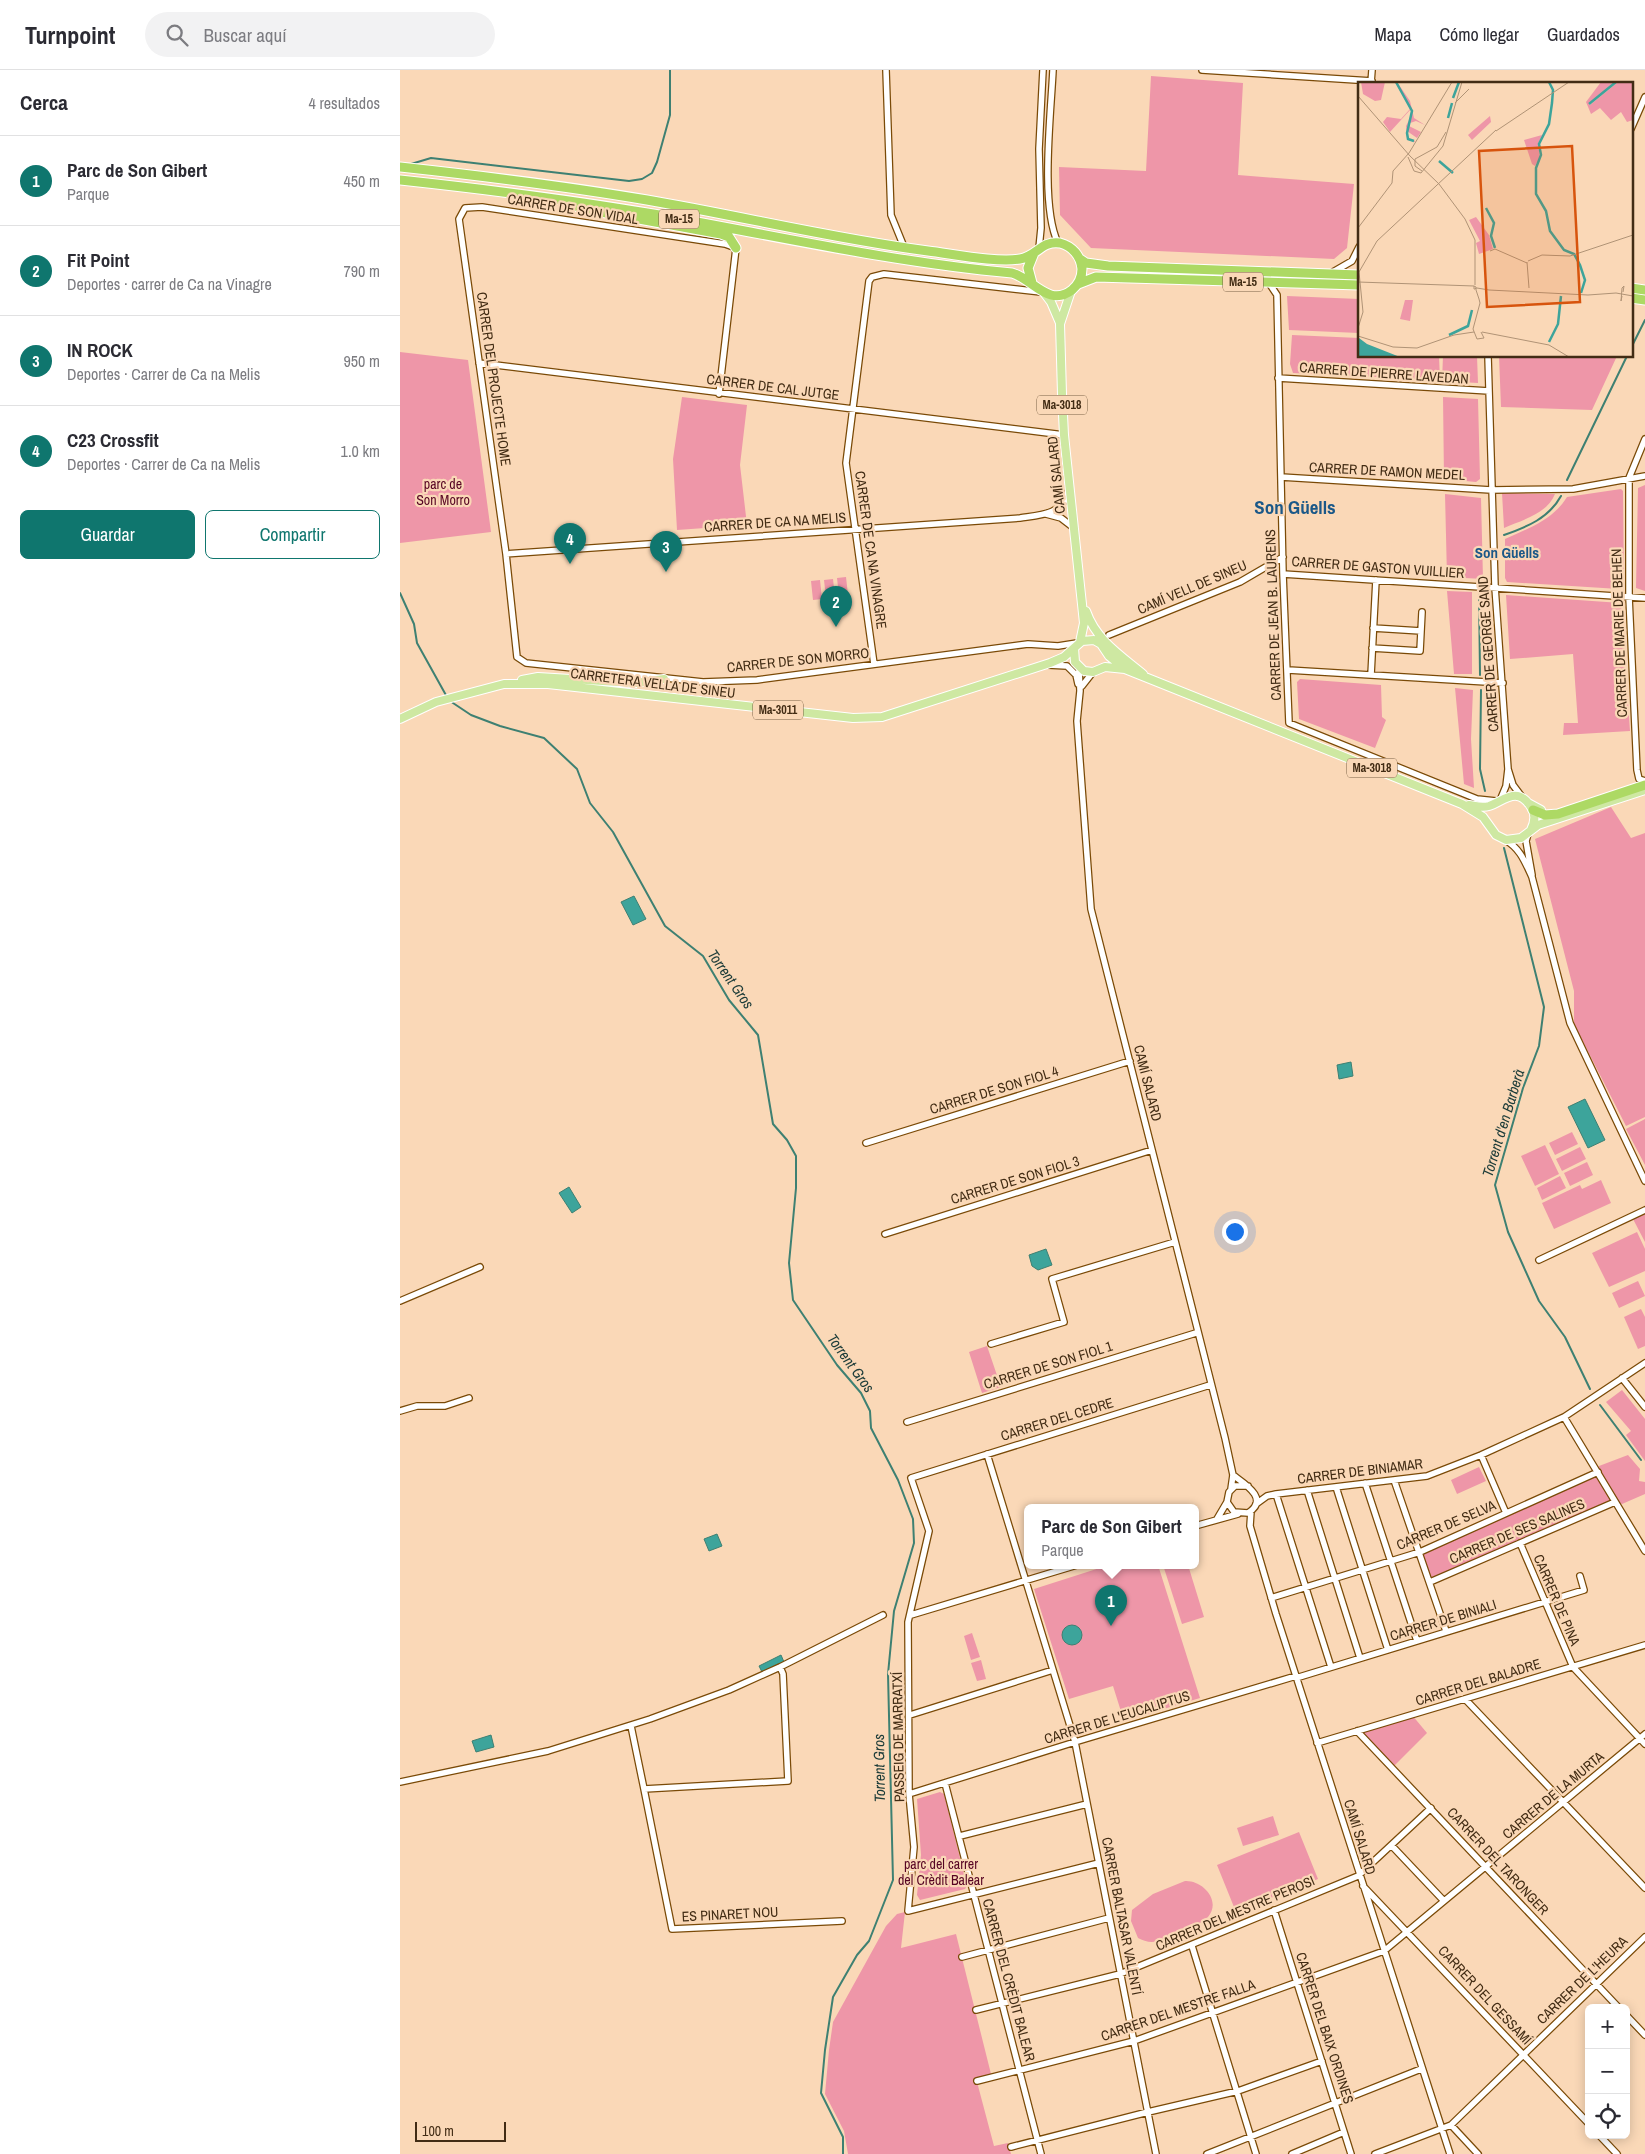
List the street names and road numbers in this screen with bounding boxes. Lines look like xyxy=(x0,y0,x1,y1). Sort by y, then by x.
street label: CARRER DE SON VIDAL xyxy=(506,190,640,228)
road number: Ma-15 xyxy=(659,210,699,228)
road number: Ma-15 xyxy=(1223,272,1263,292)
street label: CARRER DEL PROJECTE HOME xyxy=(473,291,515,467)
street label: CARRER DE PIERRE LAVEDAN xyxy=(1299,358,1469,388)
street label: CARRER DE CAL JUTGE xyxy=(706,370,840,404)
road number: Ma-3018 xyxy=(1037,396,1087,414)
street label: CAMÍ SALARD xyxy=(1043,435,1069,515)
street label: CARRER DE RAMON MEDEL xyxy=(1308,458,1466,484)
street label: CARRER DE CA NA VINAGRE xyxy=(851,470,891,630)
street label: CARRER DE CA NA MELIS xyxy=(703,508,847,536)
street label: CARRER DE JEAN B. LAURENS xyxy=(1261,529,1285,701)
street label: CARRER DE MARIE DE BEHEN xyxy=(1607,548,1631,718)
street label: CARRER DE GASTON VUILLIER xyxy=(1291,552,1465,582)
street label: CAMÍ VELL DE SINEU xyxy=(1135,556,1249,618)
street label: CARRER DE GEORGE SAND xyxy=(1474,575,1502,733)
street label: CARRER DE SON MORRO xyxy=(726,644,870,676)
street label: CARRETERA VELLA DE SINEU xyxy=(570,664,736,702)
road number: Ma-3011 xyxy=(753,700,803,720)
road number: Ma-3018 xyxy=(1347,758,1397,778)
street label: CAMÍ SALARD xyxy=(1130,1043,1166,1123)
street label: CARRER DE SON FIOL 4 xyxy=(928,1062,1061,1118)
street label: CARRER DE SON FIOL 3 xyxy=(949,1152,1081,1208)
street label: CARRER DE SON FIOL 1 xyxy=(982,1337,1115,1393)
street label: CARRER DEL CEDRE xyxy=(998,1393,1116,1445)
street label: CARRER DE BINIAMAR xyxy=(1296,1454,1424,1488)
street label: CARRER DE SES SALINES xyxy=(1447,1494,1588,1568)
street label: CARRER DE SELVA xyxy=(1394,1496,1499,1554)
street label: CARRER DE PINA xyxy=(1530,1552,1584,1649)
street label: CARRER DE BINIALI xyxy=(1388,1595,1498,1645)
street label: CARRER DEL BALADRE xyxy=(1413,1654,1543,1710)
street label: PASSEIG DE MARRATXÍ xyxy=(888,1671,908,1802)
street label: CARRER DE L'EUCALIPTUS xyxy=(1042,1686,1192,1748)
street label: CARRER DE LA MURTA xyxy=(1498,1747,1608,1843)
street label: CAMÍ SALARD xyxy=(1340,1797,1380,1877)
street label: CARRER DEL TARONGER xyxy=(1443,1803,1553,1919)
street label: CARRER BALTASAR VALENTÍ xyxy=(1098,1836,1146,1997)
street label: CARRER DEL MESTRE PEROSI xyxy=(1153,1871,1317,1955)
street label: CARRER DEL CRÈDIT BALEAR xyxy=(979,1897,1039,2063)
street label: ES PINARET NOU xyxy=(681,1902,779,1926)
street label: CARRER DE L'HEURA xyxy=(1533,1932,1631,2028)
street label: CARRER DEL GESSAMÍ xyxy=(1434,1942,1536,2049)
street label: CARRER DEL BAIX ORDINES xyxy=(1292,1950,1358,2106)
street label: CARRER DEL MESTRE FALLA xyxy=(1098,1975,1258,2045)

